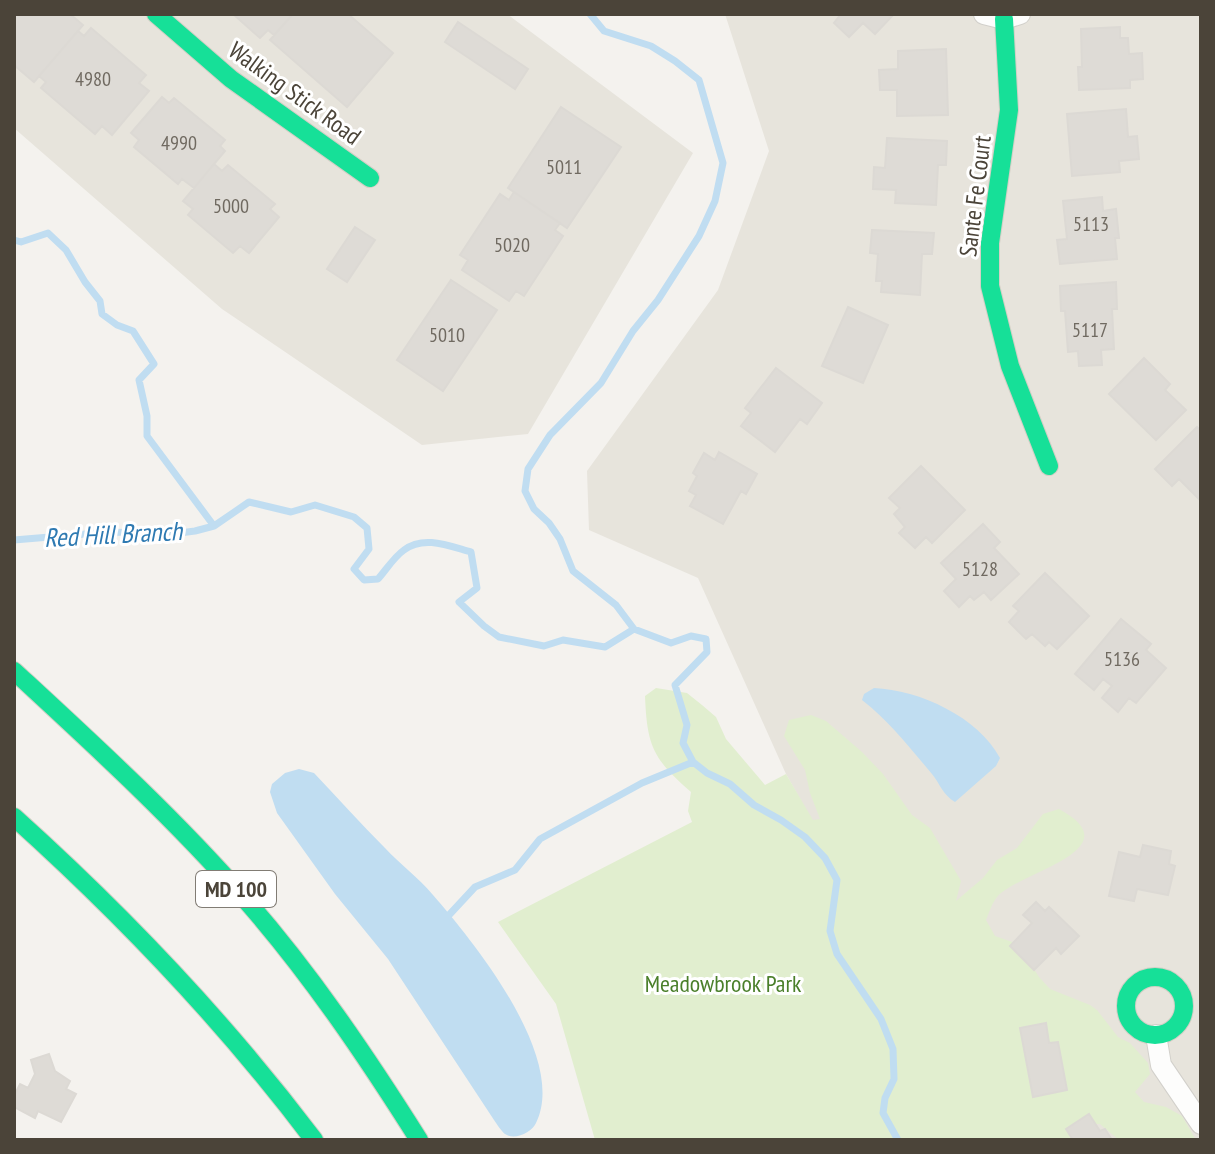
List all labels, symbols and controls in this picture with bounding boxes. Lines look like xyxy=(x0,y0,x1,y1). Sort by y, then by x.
street label: Walking Stick Road xyxy=(223,34,367,152)
house number: 4980 xyxy=(75,66,111,92)
house number: 4990 xyxy=(161,130,197,156)
street label: Sante Fe Court xyxy=(952,133,998,258)
house number: 5011 xyxy=(546,154,582,180)
house number: 5000 xyxy=(213,193,249,219)
house number: 5113 xyxy=(1073,211,1109,237)
house number: 5020 xyxy=(494,232,530,258)
house number: 5117 xyxy=(1072,317,1108,343)
house number: 5010 xyxy=(429,322,465,348)
water label: Red Hill Branch xyxy=(43,514,184,554)
house number: 5128 xyxy=(962,556,998,582)
house number: 5136 xyxy=(1104,646,1140,672)
road number: MD 100 xyxy=(196,871,276,907)
park label: Meadowbrook Park xyxy=(645,968,802,999)

